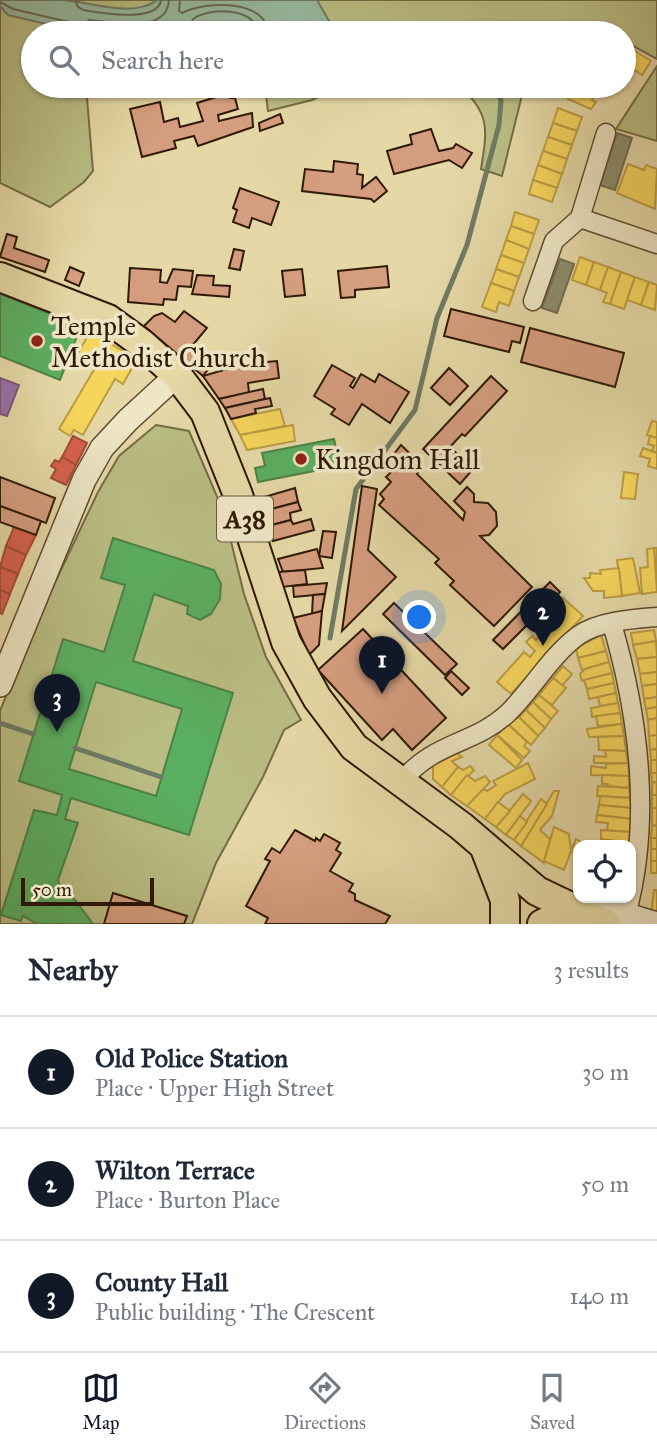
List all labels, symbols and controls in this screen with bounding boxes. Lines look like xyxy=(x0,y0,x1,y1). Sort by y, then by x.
search box xyxy=(21,21,636,98)
icon: search xyxy=(45,41,83,79)
text: Search here xyxy=(101,44,224,76)
place label: Temple Methodist Church xyxy=(51,308,266,375)
marker: Temple Methodist Church xyxy=(29,333,45,349)
place label: Kingdom Hall xyxy=(315,442,480,477)
marker: Kingdom Hall xyxy=(293,451,309,467)
road number: A38 xyxy=(217,496,273,541)
pin: 2 xyxy=(520,588,566,646)
your location xyxy=(402,600,436,634)
pin: 1 xyxy=(359,636,405,694)
pin: 3 xyxy=(34,674,80,732)
map controls xyxy=(573,840,636,903)
button: locate xyxy=(573,840,636,903)
scale bar xyxy=(21,875,154,907)
text: 50 m xyxy=(32,878,72,901)
text: Nearby xyxy=(28,952,118,988)
text: 3 results xyxy=(553,956,629,984)
text: Old Police Station xyxy=(95,1042,288,1074)
text: 1 xyxy=(46,1058,56,1086)
text: 30 m xyxy=(582,1058,629,1086)
text: Place · Upper High Street xyxy=(95,1074,334,1102)
text: Wilton Terrace xyxy=(95,1154,255,1186)
text: 2 xyxy=(45,1170,57,1198)
text: 50 m xyxy=(581,1170,629,1198)
text: Place · Burton Place xyxy=(95,1186,280,1214)
text: County Hall xyxy=(95,1266,228,1298)
text: 3 xyxy=(46,1282,56,1310)
text: 140 m xyxy=(569,1282,629,1310)
text: Public building · The Crescent xyxy=(95,1298,375,1326)
tab: Map xyxy=(82,1369,120,1434)
tab: Directions xyxy=(284,1369,366,1434)
tab: Saved xyxy=(530,1369,575,1434)

